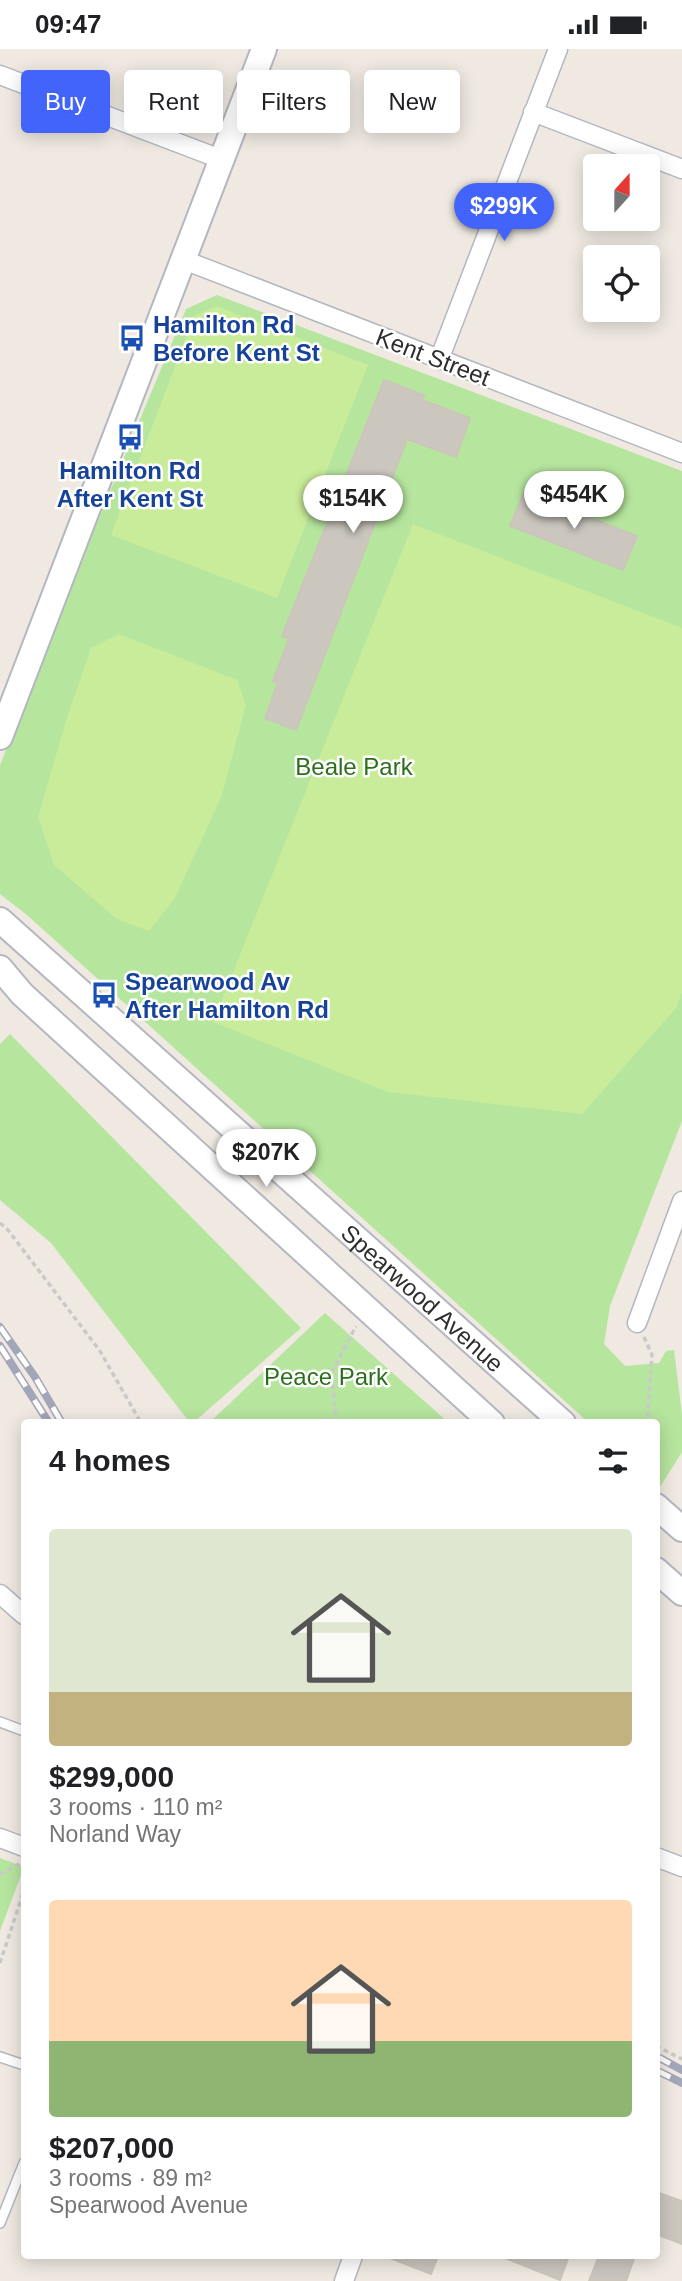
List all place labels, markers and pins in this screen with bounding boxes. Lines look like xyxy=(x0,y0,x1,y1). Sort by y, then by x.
pin: $299K xyxy=(455,183,553,243)
place label: Hamilton Rd Before Kent St xyxy=(153,311,320,366)
bus stop icon: Hamilton Rd Before Kent St xyxy=(117,323,147,353)
bus stop icon: Hamilton Rd After Kent St xyxy=(115,422,145,452)
place label: Hamilton Rd After Kent St xyxy=(57,457,203,512)
pin: $454K xyxy=(525,471,623,531)
pin: $154K xyxy=(304,475,402,535)
place label: Spearwood Av After Hamilton Rd xyxy=(125,968,329,1023)
bus stop icon: Spearwood Av After Hamilton Rd xyxy=(89,980,119,1010)
pin: $207K xyxy=(217,1129,315,1189)

